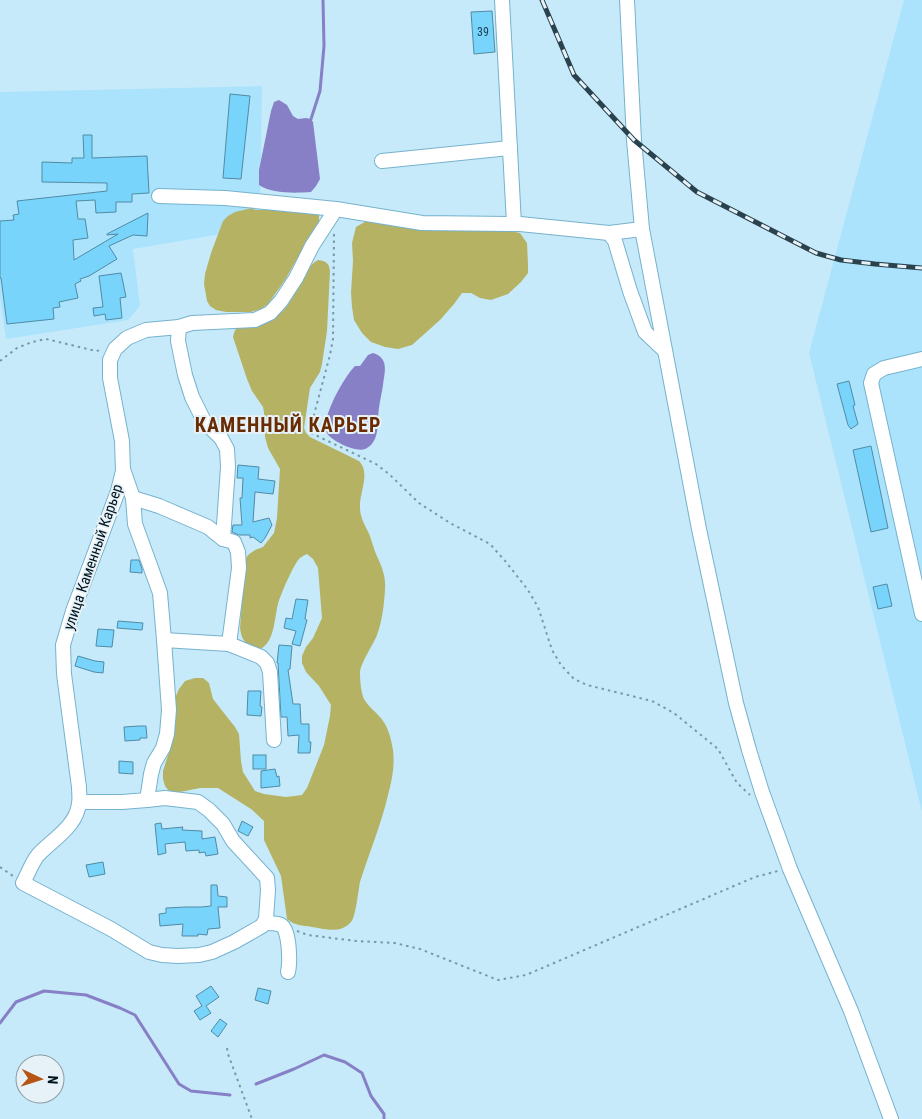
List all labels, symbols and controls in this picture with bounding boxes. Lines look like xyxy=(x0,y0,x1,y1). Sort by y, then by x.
house number: 39 xyxy=(477,25,489,39)
district label: КАМЕННЫЙ КАРЬЕР xyxy=(195,413,381,437)
street label: улица Каменный Карьер xyxy=(60,482,126,632)
north arrow xyxy=(15,1054,65,1104)
text: N xyxy=(45,1075,61,1085)

